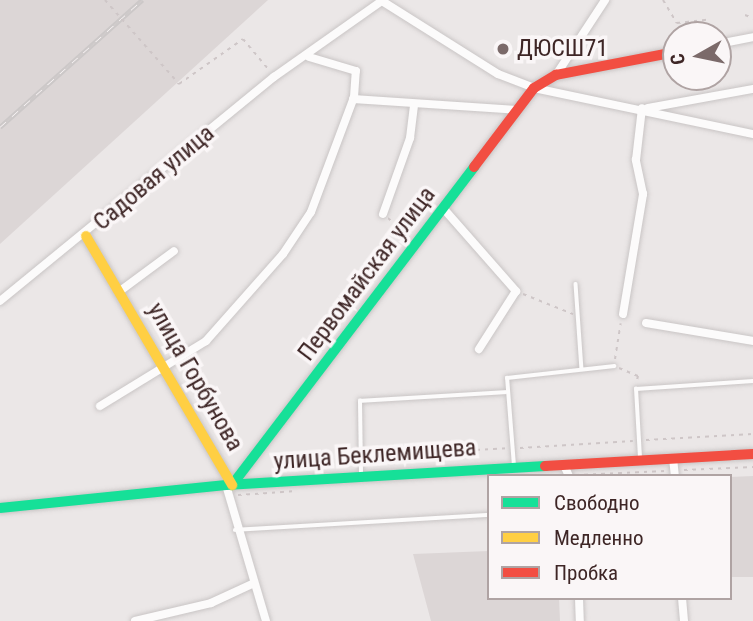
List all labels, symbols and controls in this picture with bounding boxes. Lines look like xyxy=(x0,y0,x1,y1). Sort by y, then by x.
north arrow xyxy=(662,21,732,91)
place label: ДЮСШ71 xyxy=(517,35,608,63)
marker: ДЮСШ71 xyxy=(495,41,511,57)
text: С xyxy=(666,52,690,66)
street label: Садовая улица xyxy=(88,119,220,237)
street label: Первомайская улица xyxy=(292,181,442,367)
street label: улица Горбунова xyxy=(141,298,249,456)
street label: улица Беклемищева xyxy=(273,434,477,476)
legend xyxy=(487,474,732,600)
text: Свободно xyxy=(554,491,640,515)
text: Медленно xyxy=(554,526,643,550)
text: Пробка xyxy=(554,561,618,585)

